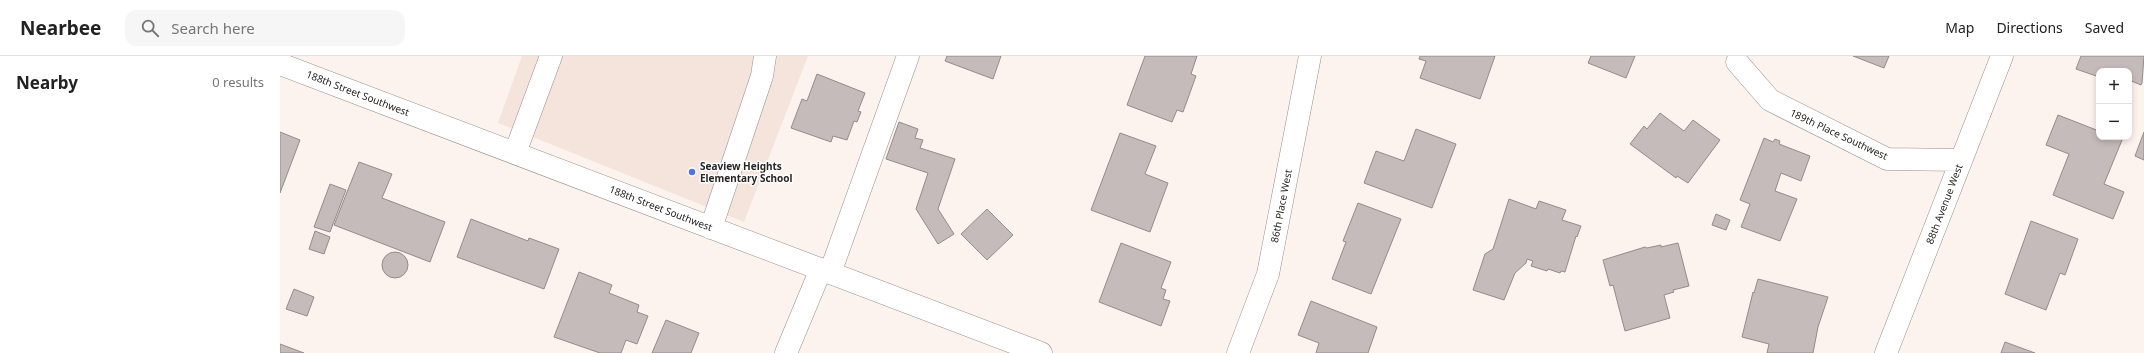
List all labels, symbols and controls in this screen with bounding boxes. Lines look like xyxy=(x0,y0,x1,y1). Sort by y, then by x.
search box xyxy=(125,10,405,46)
text: Nearbee xyxy=(20,15,101,41)
icon: search xyxy=(139,17,161,39)
text: Search here xyxy=(171,18,255,38)
text: Map xyxy=(1945,18,1974,37)
text: Directions xyxy=(1996,18,2063,37)
text: Saved xyxy=(2085,18,2124,37)
street label: 188th Street Southwest xyxy=(304,67,412,119)
map controls xyxy=(2096,68,2132,140)
button: + xyxy=(2096,68,2132,104)
text: Nearby xyxy=(16,71,78,94)
text: 0 results xyxy=(212,73,264,91)
button: − xyxy=(2096,104,2132,140)
street label: 189th Place Southwest xyxy=(1788,105,1890,163)
place label: Seaview Heights Elementary School xyxy=(700,159,793,185)
street label: 88th Avenue West xyxy=(1922,162,1966,246)
marker: Seaview Heights Elementary School xyxy=(687,167,697,177)
street label: 86th Place West xyxy=(1267,168,1295,244)
street label: 188th Street Southwest xyxy=(607,182,715,234)

